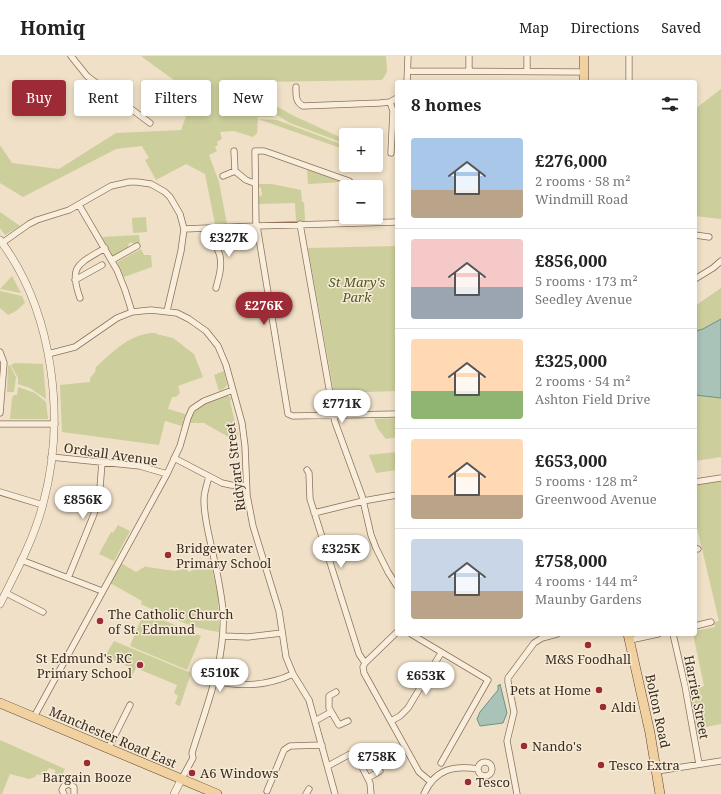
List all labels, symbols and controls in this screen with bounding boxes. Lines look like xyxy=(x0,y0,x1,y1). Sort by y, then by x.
text: Homiq xyxy=(20,15,85,41)
text: Map xyxy=(519,18,549,37)
text: Directions xyxy=(571,18,639,37)
text: Saved xyxy=(661,18,701,37)
chip: Buy xyxy=(12,80,66,116)
chip: Rent xyxy=(74,80,133,116)
chip: Filters xyxy=(141,80,211,116)
chip: New xyxy=(219,80,277,116)
text: 8 homes xyxy=(411,93,481,116)
icon: filters xyxy=(659,93,681,115)
map controls xyxy=(339,128,383,224)
button: + xyxy=(339,128,383,172)
text: £276,000 xyxy=(535,149,607,172)
icon: home xyxy=(443,154,491,202)
text: 2 rooms · 58 m² xyxy=(535,172,630,190)
button: − xyxy=(339,180,383,224)
text: Windmill Road xyxy=(535,190,628,208)
pin: £327K xyxy=(201,224,257,258)
text: £327K xyxy=(210,228,248,246)
text: £856,000 xyxy=(535,249,607,272)
icon: home xyxy=(443,255,491,303)
text: 5 rooms · 173 m² xyxy=(535,272,638,290)
park label: St Mary's Park xyxy=(329,273,385,306)
text: Seedley Avenue xyxy=(535,290,632,308)
pin: £276K xyxy=(236,292,292,326)
text: £276K xyxy=(245,296,283,314)
text: £325,000 xyxy=(535,349,607,372)
icon: home xyxy=(443,355,491,403)
text: 2 rooms · 54 m² xyxy=(535,372,630,390)
pin: £771K xyxy=(314,390,370,424)
text: Ashton Field Drive xyxy=(535,390,651,408)
text: £771K xyxy=(323,394,361,412)
street label: Ridyard Street xyxy=(221,421,249,512)
street label: Ordsall Avenue xyxy=(63,438,159,470)
text: £653,000 xyxy=(535,449,607,472)
icon: home xyxy=(443,455,491,503)
text: 5 rooms · 128 m² xyxy=(535,472,638,490)
pin: £856K xyxy=(55,486,111,520)
text: £856K xyxy=(64,490,102,508)
text: Greenwood Avenue xyxy=(535,490,657,508)
pin: £325K xyxy=(313,535,369,569)
place label: Bridgewater Primary School xyxy=(176,539,271,572)
text: £325K xyxy=(322,539,360,557)
text: £758,000 xyxy=(535,549,607,572)
marker: Bridgewater Primary School xyxy=(163,550,173,560)
icon: home xyxy=(443,555,491,603)
text: 4 rooms · 144 m² xyxy=(535,572,638,590)
text: Maunby Gardens xyxy=(535,590,642,608)
place label: The Catholic Church of St. Edmund xyxy=(108,605,233,638)
marker: The Catholic Church of St. Edmund xyxy=(95,616,105,626)
marker: M&S Foodhall xyxy=(583,640,593,650)
place label: St Edmund's RC Primary School xyxy=(36,649,132,682)
place label: M&S Foodhall xyxy=(545,650,631,668)
street label: Harriet Street xyxy=(680,653,714,741)
pin: £510K xyxy=(192,659,248,693)
marker: St Edmund's RC Primary School xyxy=(135,660,145,670)
pin: £653K xyxy=(398,662,454,696)
text: £510K xyxy=(201,663,239,681)
text: £653K xyxy=(407,666,445,684)
street label: Bolton Road xyxy=(641,672,675,750)
place label: Pets at Home xyxy=(510,681,591,699)
marker: Pets at Home xyxy=(594,685,604,695)
place label: Aldi xyxy=(611,698,636,716)
street label: Manchester Road East xyxy=(46,702,180,772)
marker: Aldi xyxy=(598,702,608,712)
place label: Nando's xyxy=(532,737,582,755)
marker: Nando's xyxy=(519,741,529,751)
pin: £758K xyxy=(349,743,405,777)
text: £758K xyxy=(358,747,396,765)
place label: Tesco Extra xyxy=(609,756,680,774)
marker: Bargain Booze xyxy=(82,758,92,768)
marker: Tesco Extra xyxy=(596,760,606,770)
place label: A6 Windows xyxy=(200,764,279,782)
place label: Bargain Booze xyxy=(42,768,132,786)
marker: A6 Windows xyxy=(187,768,197,778)
place label: Tesco xyxy=(476,773,510,791)
marker: Tesco xyxy=(463,777,473,787)

